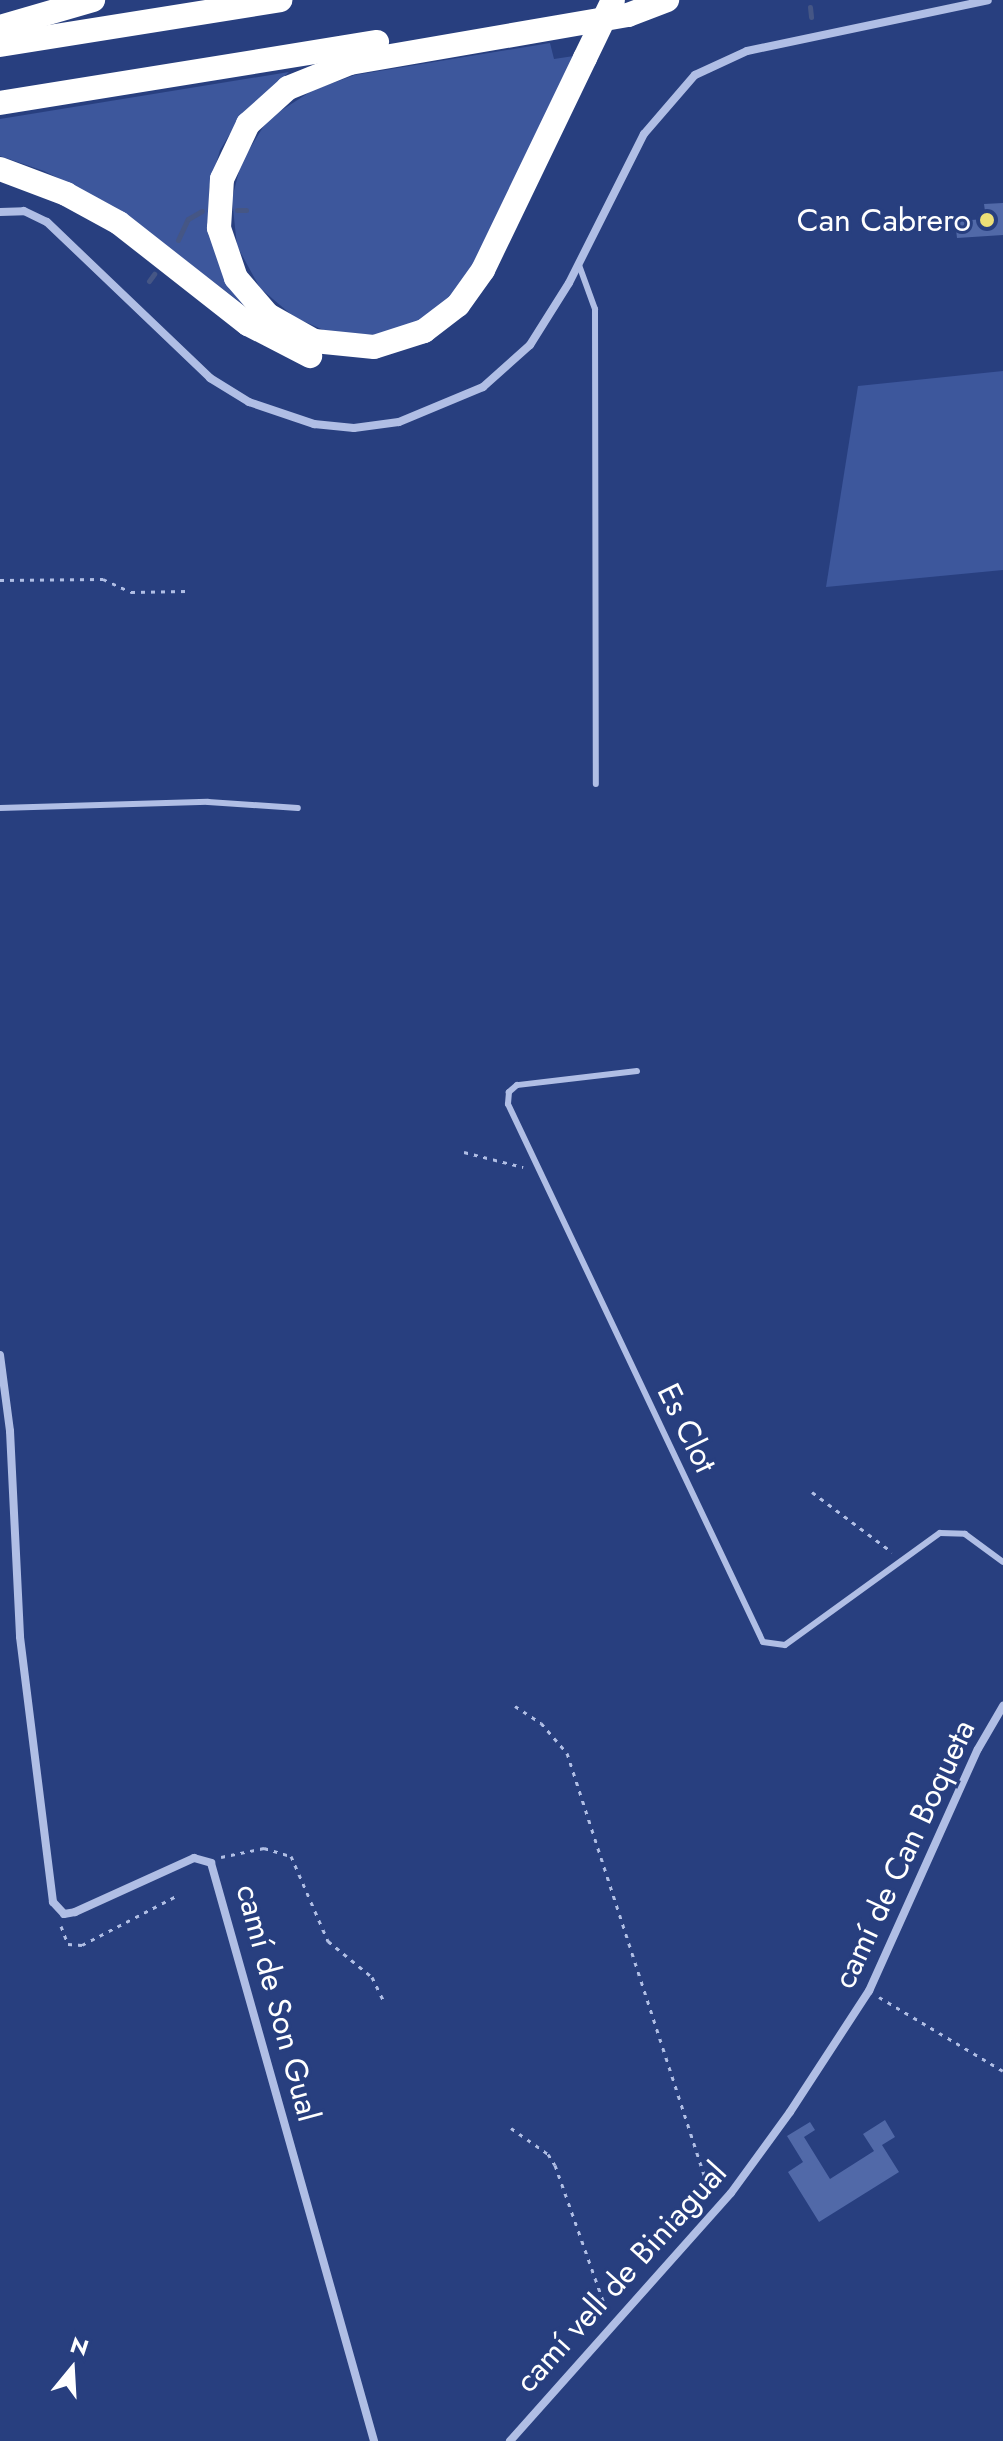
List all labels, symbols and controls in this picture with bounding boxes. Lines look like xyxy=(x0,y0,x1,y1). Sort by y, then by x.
place label: Can Cabrero xyxy=(797,201,971,239)
marker: Can Cabrero xyxy=(978,211,996,229)
street label: Es Clot xyxy=(649,1377,725,1479)
street label: camí de Can Boqueta xyxy=(825,1714,983,1994)
street label: camí de Son Gual xyxy=(228,1880,328,2126)
street label: camí vell de Biniagual xyxy=(507,2154,735,2400)
text: N xyxy=(66,2328,93,2364)
north arrow xyxy=(32,2329,112,2409)

